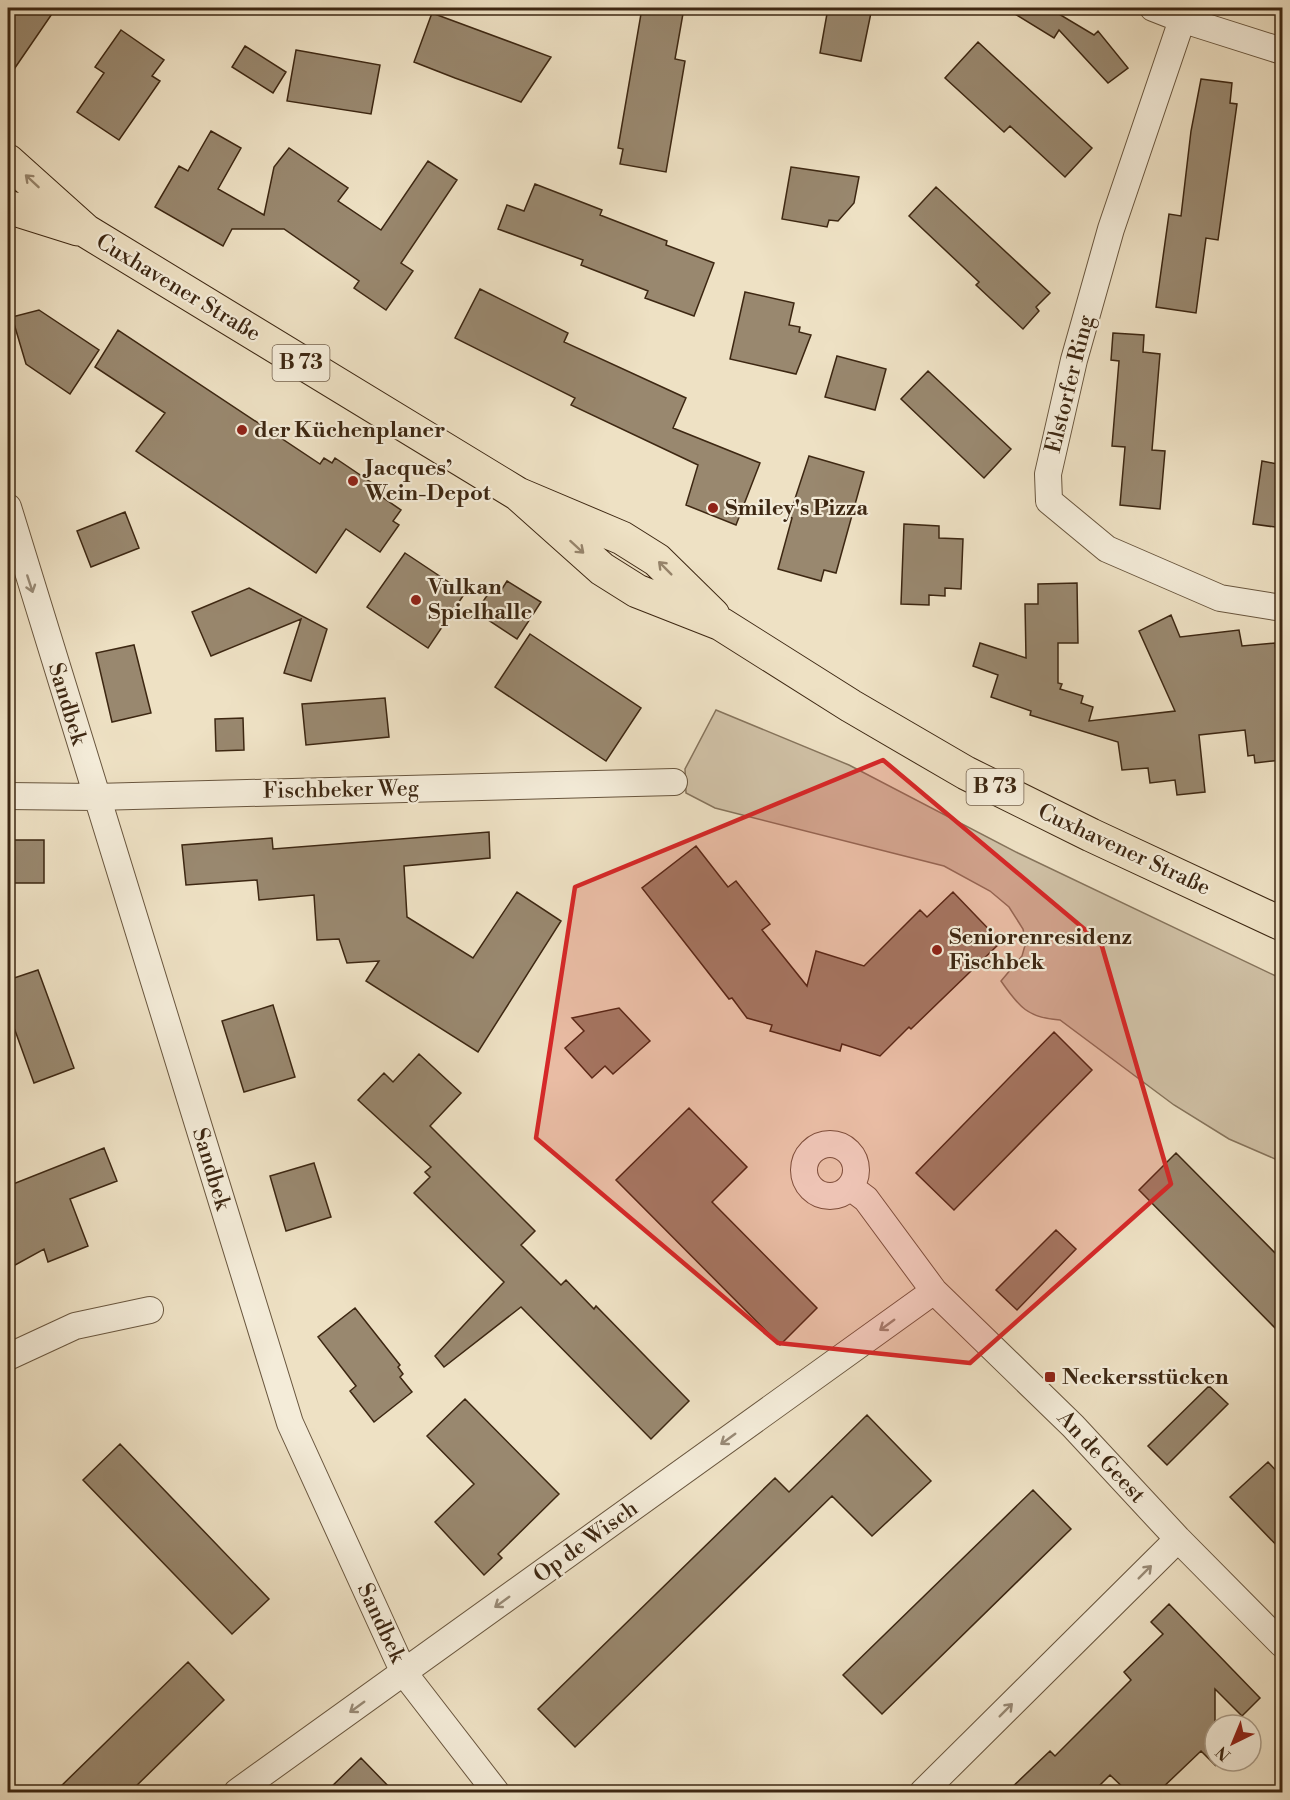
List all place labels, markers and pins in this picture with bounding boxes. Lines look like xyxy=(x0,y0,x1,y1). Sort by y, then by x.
place label: der Küchenplaner xyxy=(254,417,445,444)
marker: der Küchenplaner xyxy=(235,423,249,437)
place label: Jacques’ Wein-Depot xyxy=(362,455,491,507)
marker: Jacques’ Wein-Depot xyxy=(346,474,360,488)
place label: Smiley's Pizza xyxy=(725,495,869,522)
marker: Smiley's Pizza xyxy=(706,501,720,515)
place label: Vulkan Spielhalle xyxy=(427,574,533,626)
marker: Vulkan Spielhalle xyxy=(409,593,423,607)
place label: Seniorenresidenz Fischbek xyxy=(949,924,1132,976)
marker: Seniorenresidenz Fischbek xyxy=(930,943,944,957)
place label: Neckersstücken xyxy=(1062,1364,1229,1391)
marker: Neckersstücken xyxy=(1043,1370,1057,1384)

